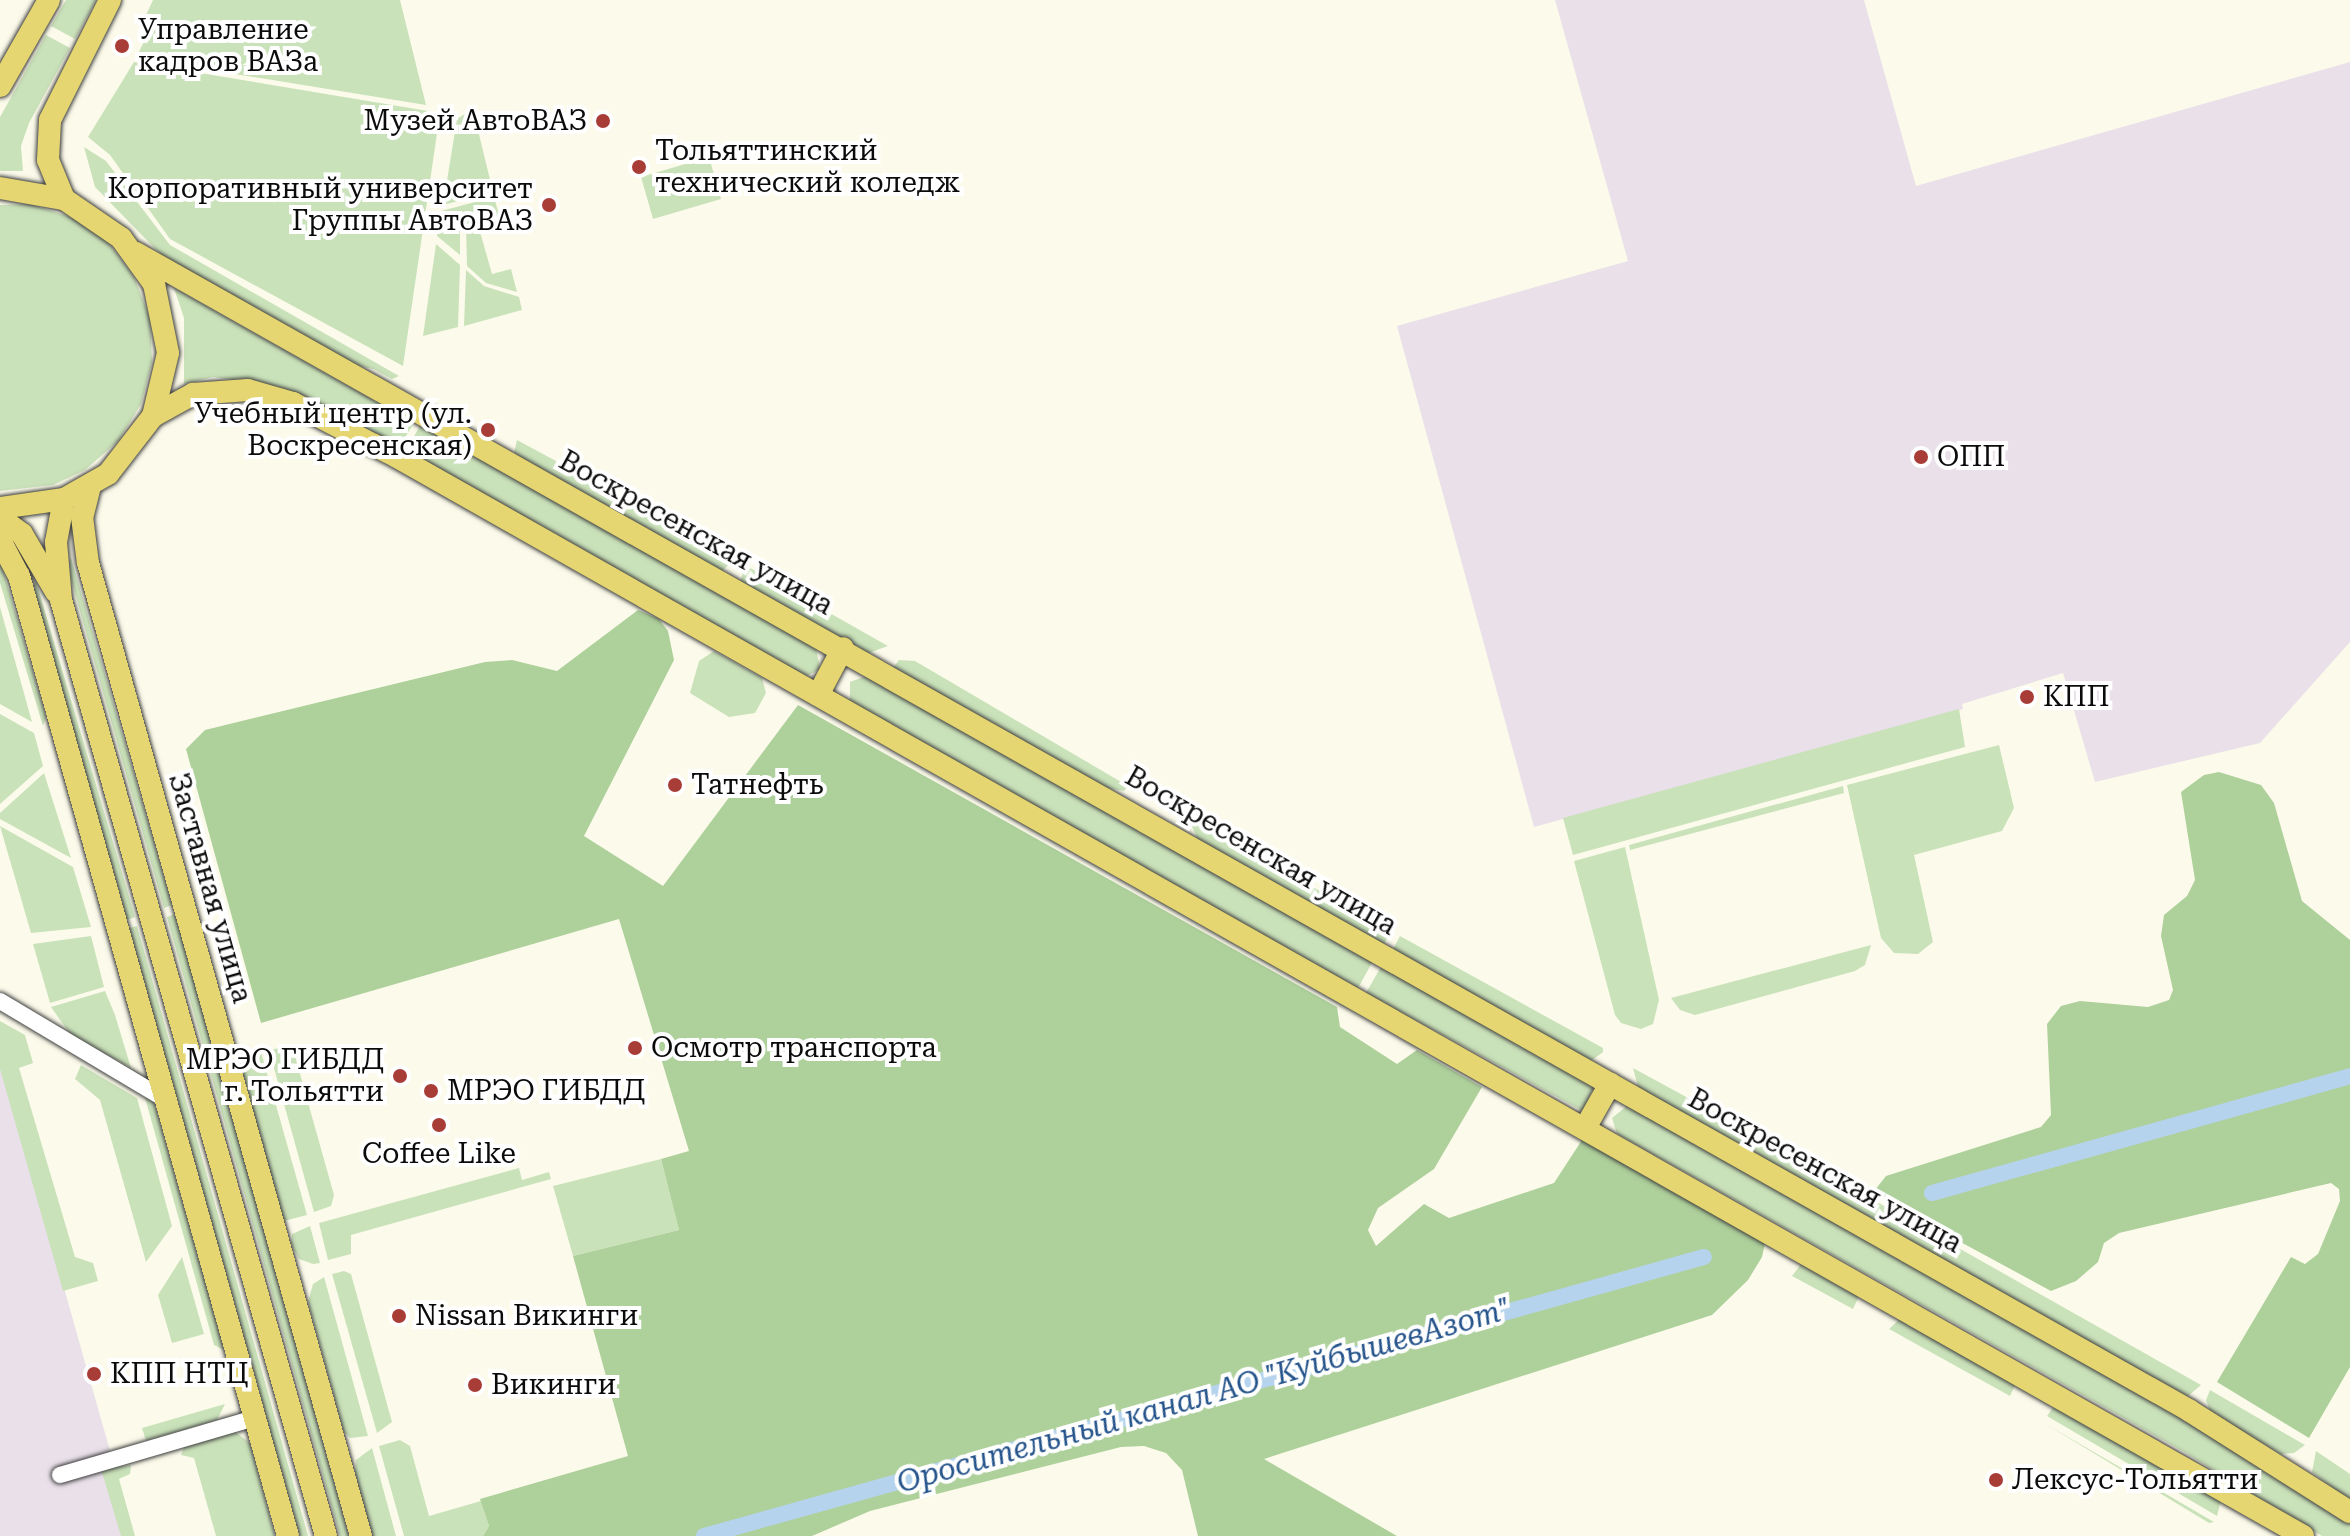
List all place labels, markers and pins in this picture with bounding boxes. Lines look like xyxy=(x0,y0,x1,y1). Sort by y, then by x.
place label: Управление кадров ВАЗа xyxy=(138,13,318,79)
marker: Управление кадров ВАЗа xyxy=(113,37,131,55)
place label: Музей АвтоВАЗ xyxy=(364,104,587,138)
marker: Музей АвтоВАЗ xyxy=(594,112,612,130)
place label: Тольяттинский технический коледж xyxy=(655,134,960,200)
marker: Тольяттинский технический коледж xyxy=(630,158,648,176)
place label: Корпоративный университет Группы АвтоВАЗ xyxy=(107,172,533,238)
marker: Корпоративный университет Группы АвтоВАЗ xyxy=(540,196,558,214)
place label: Учебный центр (ул. Воскресенская) xyxy=(194,397,472,463)
marker: Учебный центр (ул. Воскресенская) xyxy=(479,421,497,439)
place label: ОПП xyxy=(1937,440,2005,474)
marker: ОПП xyxy=(1912,448,1930,466)
place label: КПП xyxy=(2043,680,2109,714)
marker: КПП xyxy=(2018,688,2036,706)
place label: Татнефть xyxy=(691,768,823,802)
marker: Татнефть xyxy=(666,776,684,794)
place label: Осмотр транспорта xyxy=(651,1031,937,1065)
marker: Осмотр транспорта xyxy=(626,1039,644,1057)
place label: МРЭО ГИБДД г. Тольятти xyxy=(186,1043,384,1109)
marker: МРЭО ГИБДД г. Тольятти xyxy=(391,1067,409,1085)
place label: МРЭО ГИБДД xyxy=(447,1074,645,1108)
marker: МРЭО ГИБДД xyxy=(422,1082,440,1100)
marker: Coffee Like xyxy=(430,1116,448,1134)
place label: Coffee Like xyxy=(362,1137,516,1171)
place label: Nissan Викинги xyxy=(415,1299,638,1333)
marker: Nissan Викинги xyxy=(390,1307,408,1325)
place label: КПП НТЦ xyxy=(110,1357,249,1391)
marker: КПП НТЦ xyxy=(85,1365,103,1383)
place label: Викинги xyxy=(491,1368,616,1402)
marker: Викинги xyxy=(466,1376,484,1394)
place label: Лексус-Тольятти xyxy=(2012,1463,2258,1497)
marker: Лексус-Тольятти xyxy=(1987,1471,2005,1489)

